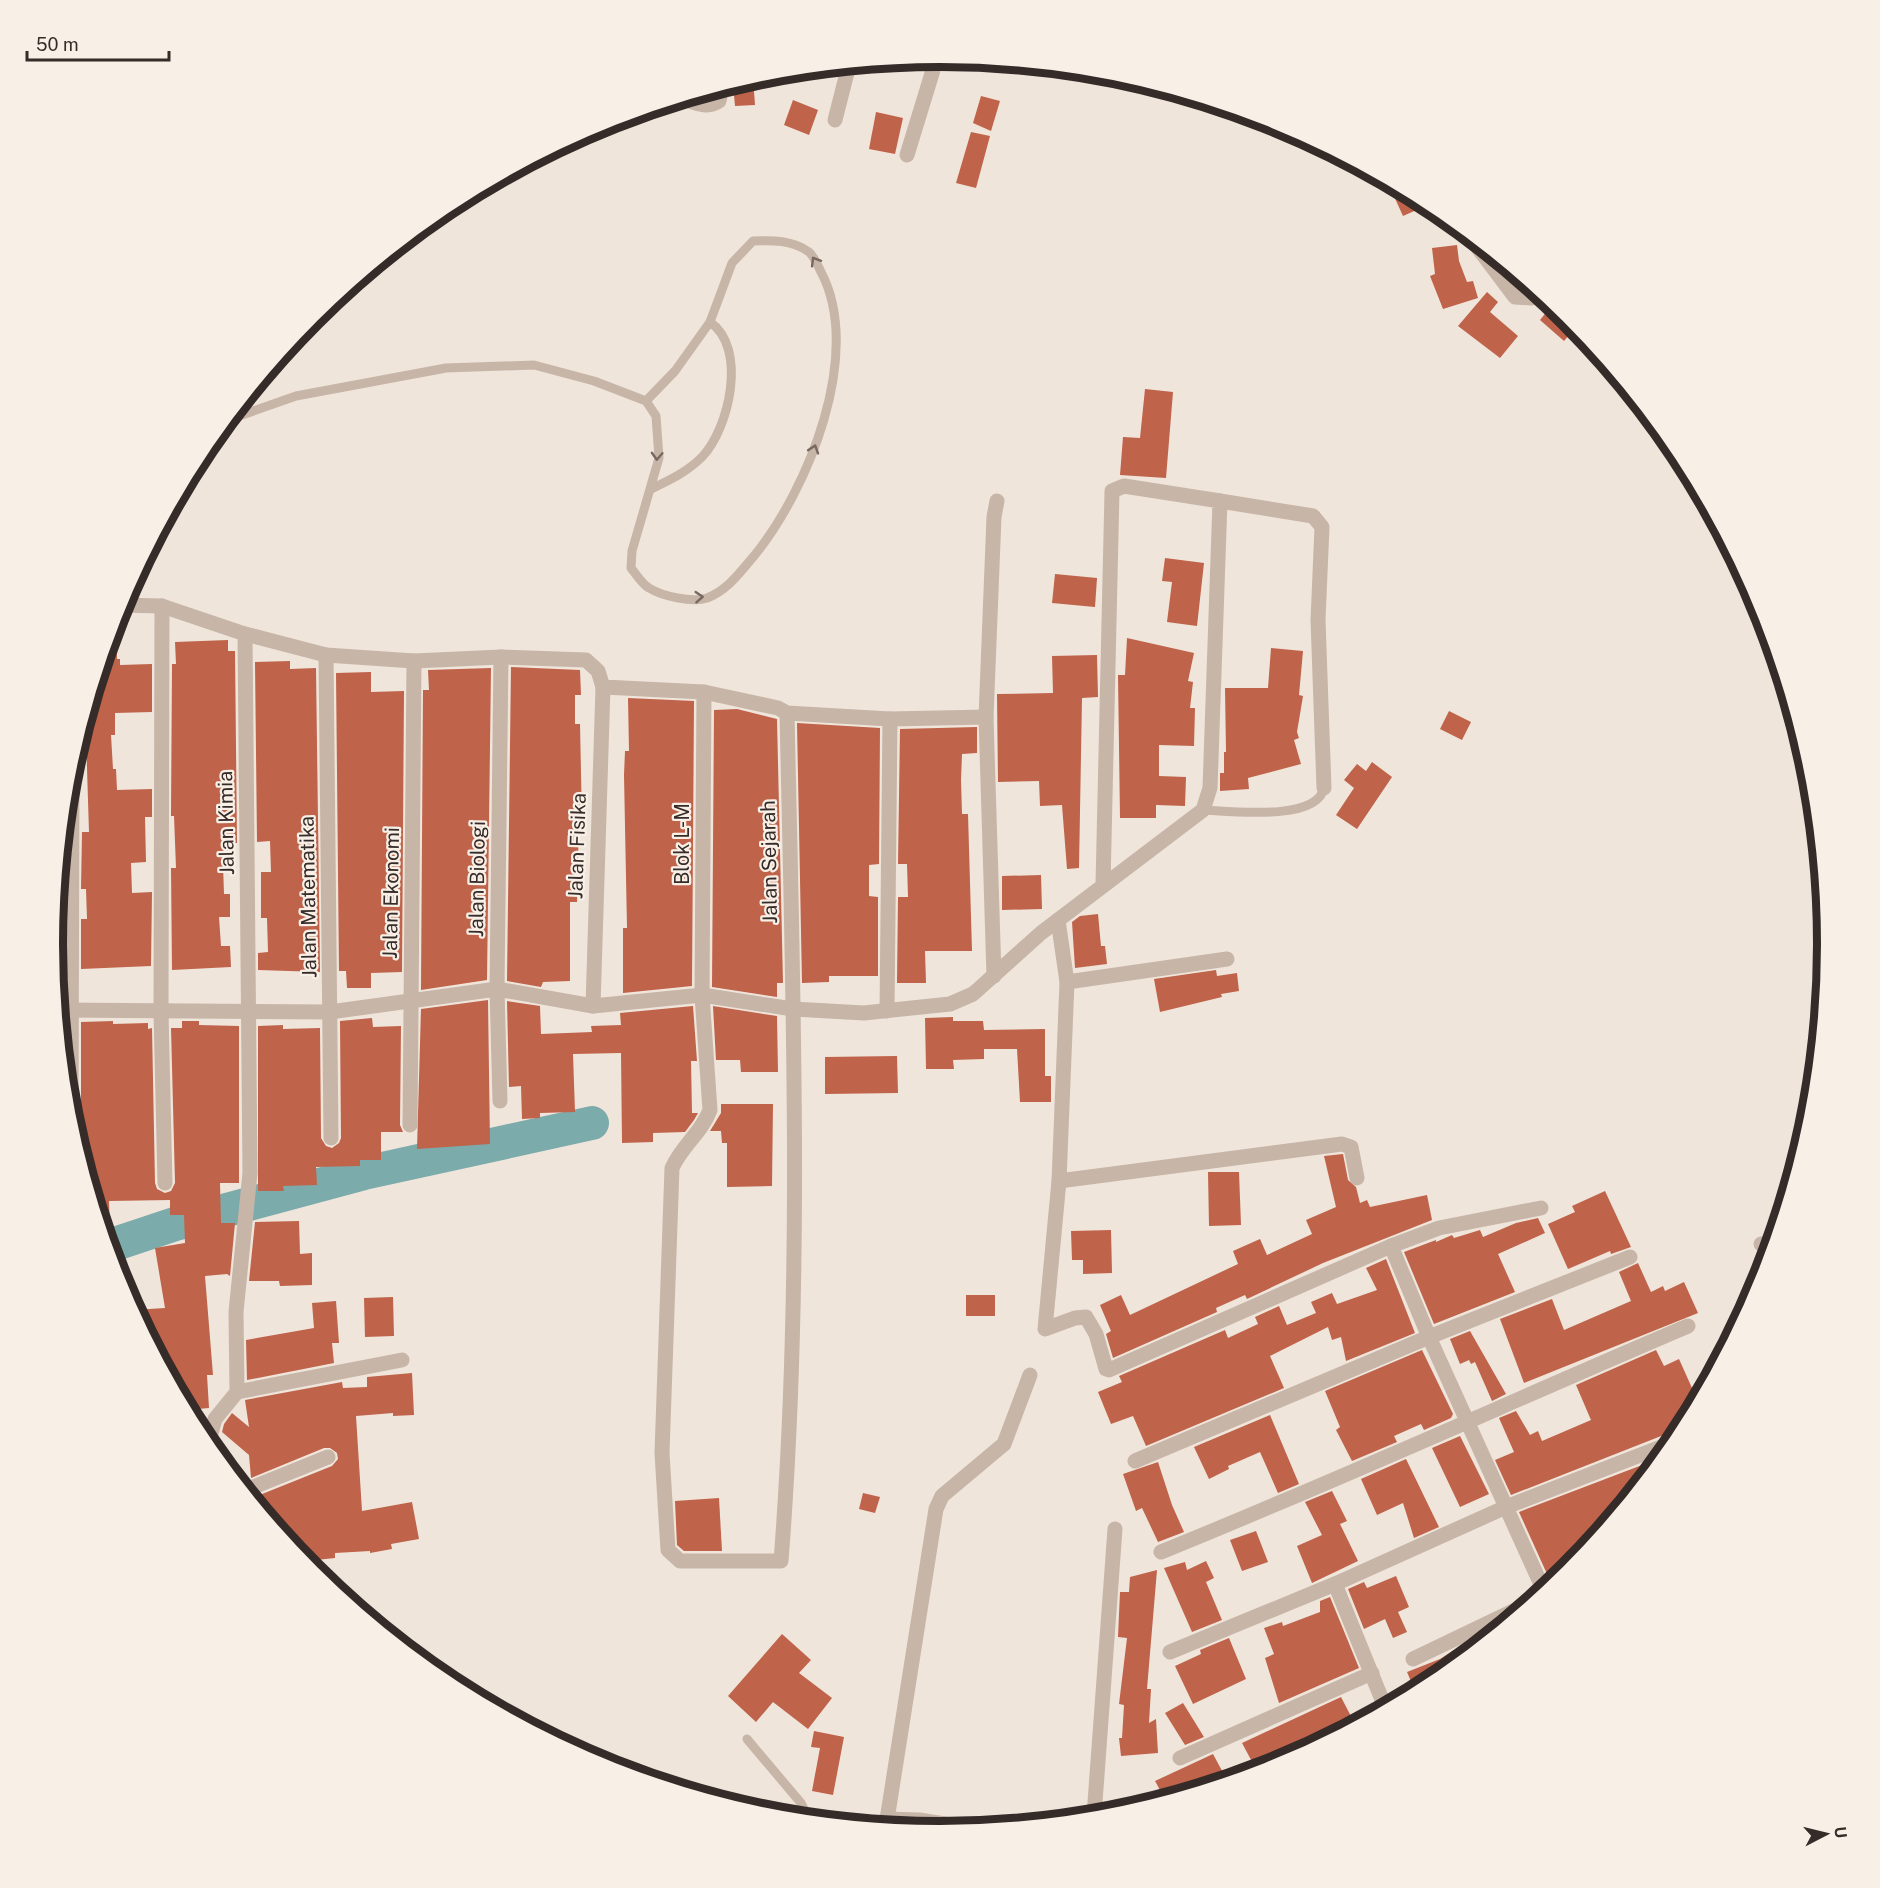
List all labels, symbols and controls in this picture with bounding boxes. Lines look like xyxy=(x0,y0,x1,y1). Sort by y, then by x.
scale bar xyxy=(27,24,170,62)
text: 50 m xyxy=(36,34,79,55)
one-way arrow xyxy=(810,257,822,267)
one-way arrow xyxy=(806,444,819,455)
one-way arrow xyxy=(651,451,664,460)
one-way arrow xyxy=(694,591,704,604)
street label: Jalan Kimia xyxy=(213,771,239,875)
street label: Jalan Fisika xyxy=(563,792,591,900)
street label: Jalan Sejarah xyxy=(756,800,782,924)
street label: Blok L-M xyxy=(670,803,694,885)
street label: Jalan Matematika xyxy=(295,816,321,978)
street label: Jalan Biologi xyxy=(464,821,490,937)
street label: Jalan Ekonomi xyxy=(378,827,404,959)
north arrow xyxy=(1796,1804,1856,1864)
text: U xyxy=(1830,1825,1851,1839)

